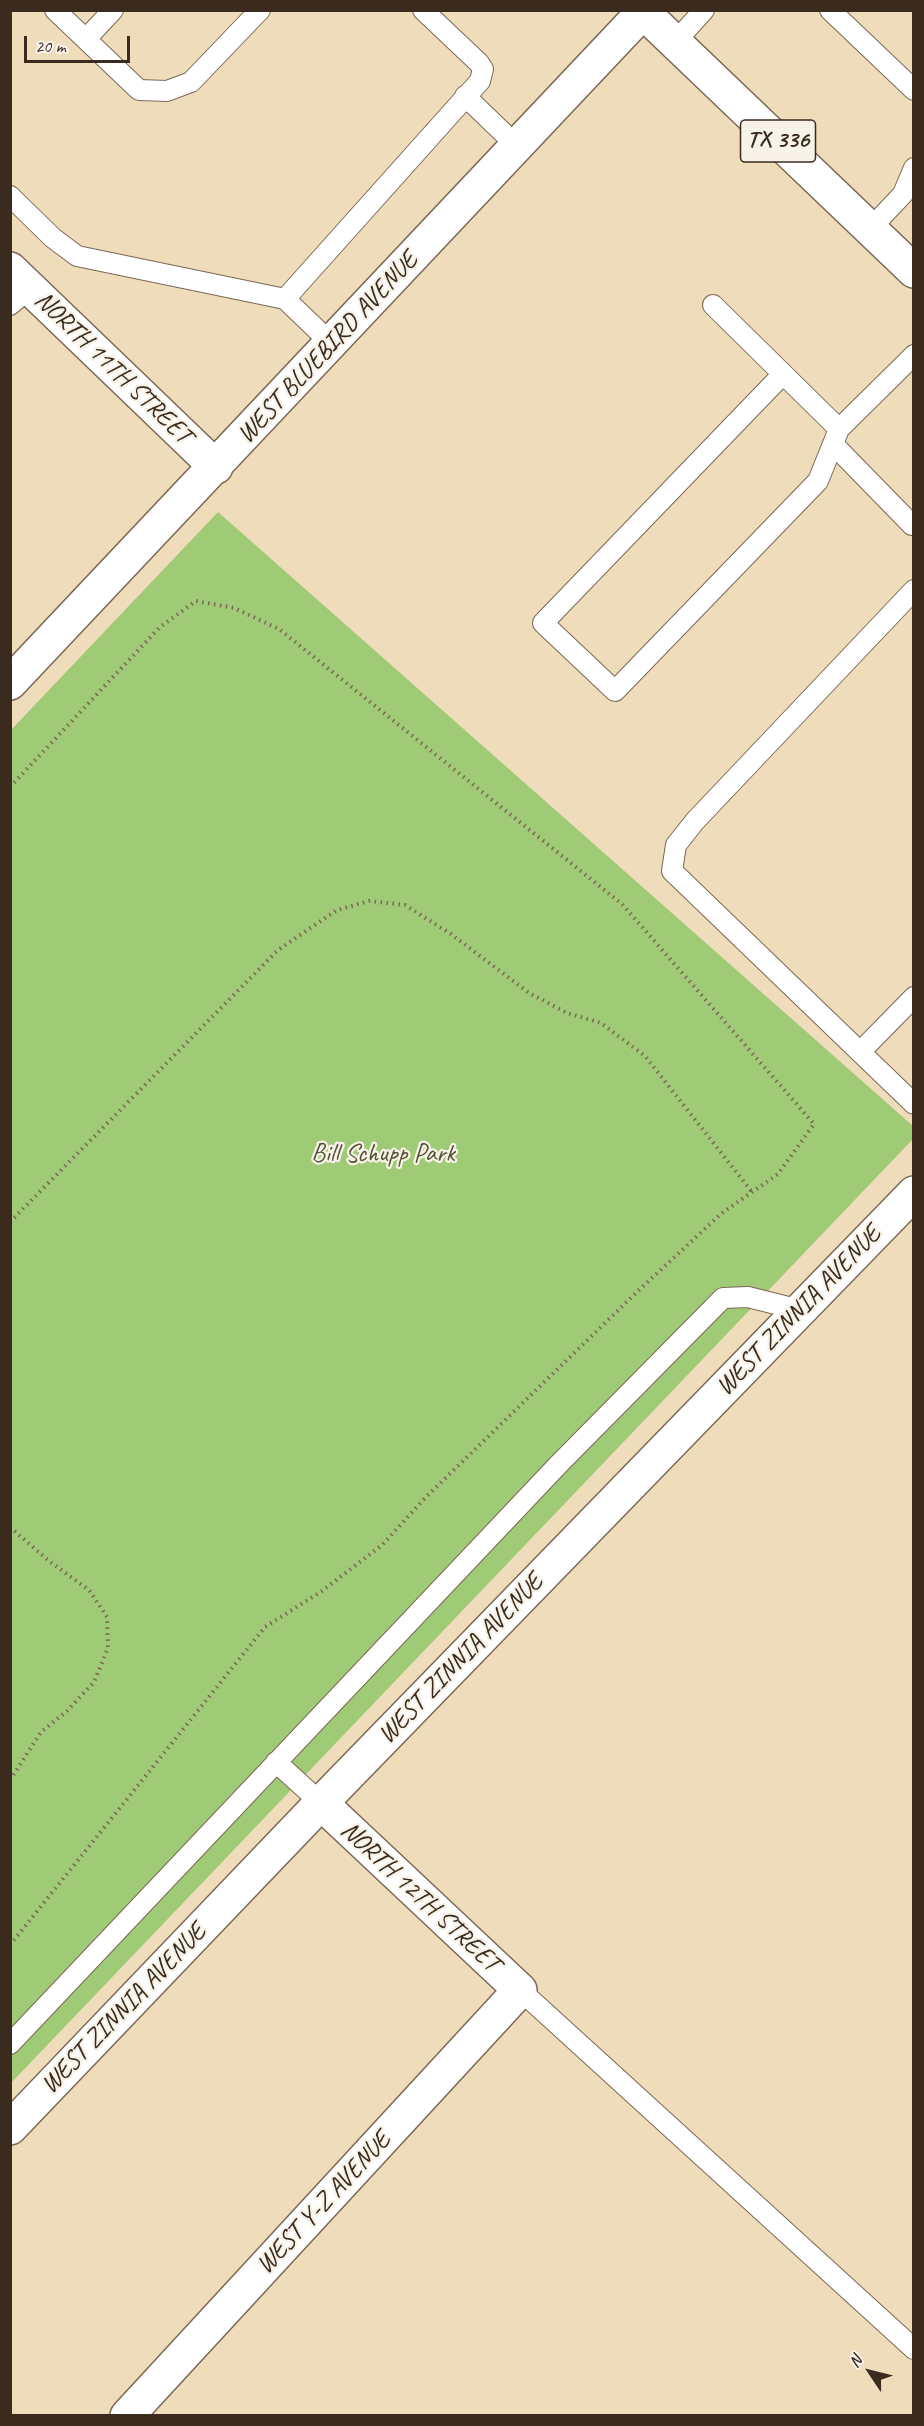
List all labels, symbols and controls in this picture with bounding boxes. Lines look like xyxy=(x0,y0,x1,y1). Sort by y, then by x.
scale bar xyxy=(27,24,134,62)
text: 20 m xyxy=(35,35,66,57)
road number: TX 336 xyxy=(740,120,816,162)
street label: WEST BLUEBIRD AVENUE xyxy=(231,246,425,450)
street label: NORTH 11TH STREET xyxy=(28,285,198,451)
park label: Bill Schupp Park xyxy=(311,1138,455,1170)
street label: WEST ZINNIA AVENUE xyxy=(710,1219,888,1403)
street label: WEST ZINNIA AVENUE xyxy=(372,1567,550,1751)
street label: NORTH 12TH STREET xyxy=(334,1815,506,1979)
street label: WEST ZINNIA AVENUE xyxy=(35,1917,213,2101)
street label: WEST Y-Z AVENUE xyxy=(250,2125,398,2281)
north arrow xyxy=(840,2342,900,2402)
text: N xyxy=(844,2352,866,2371)

